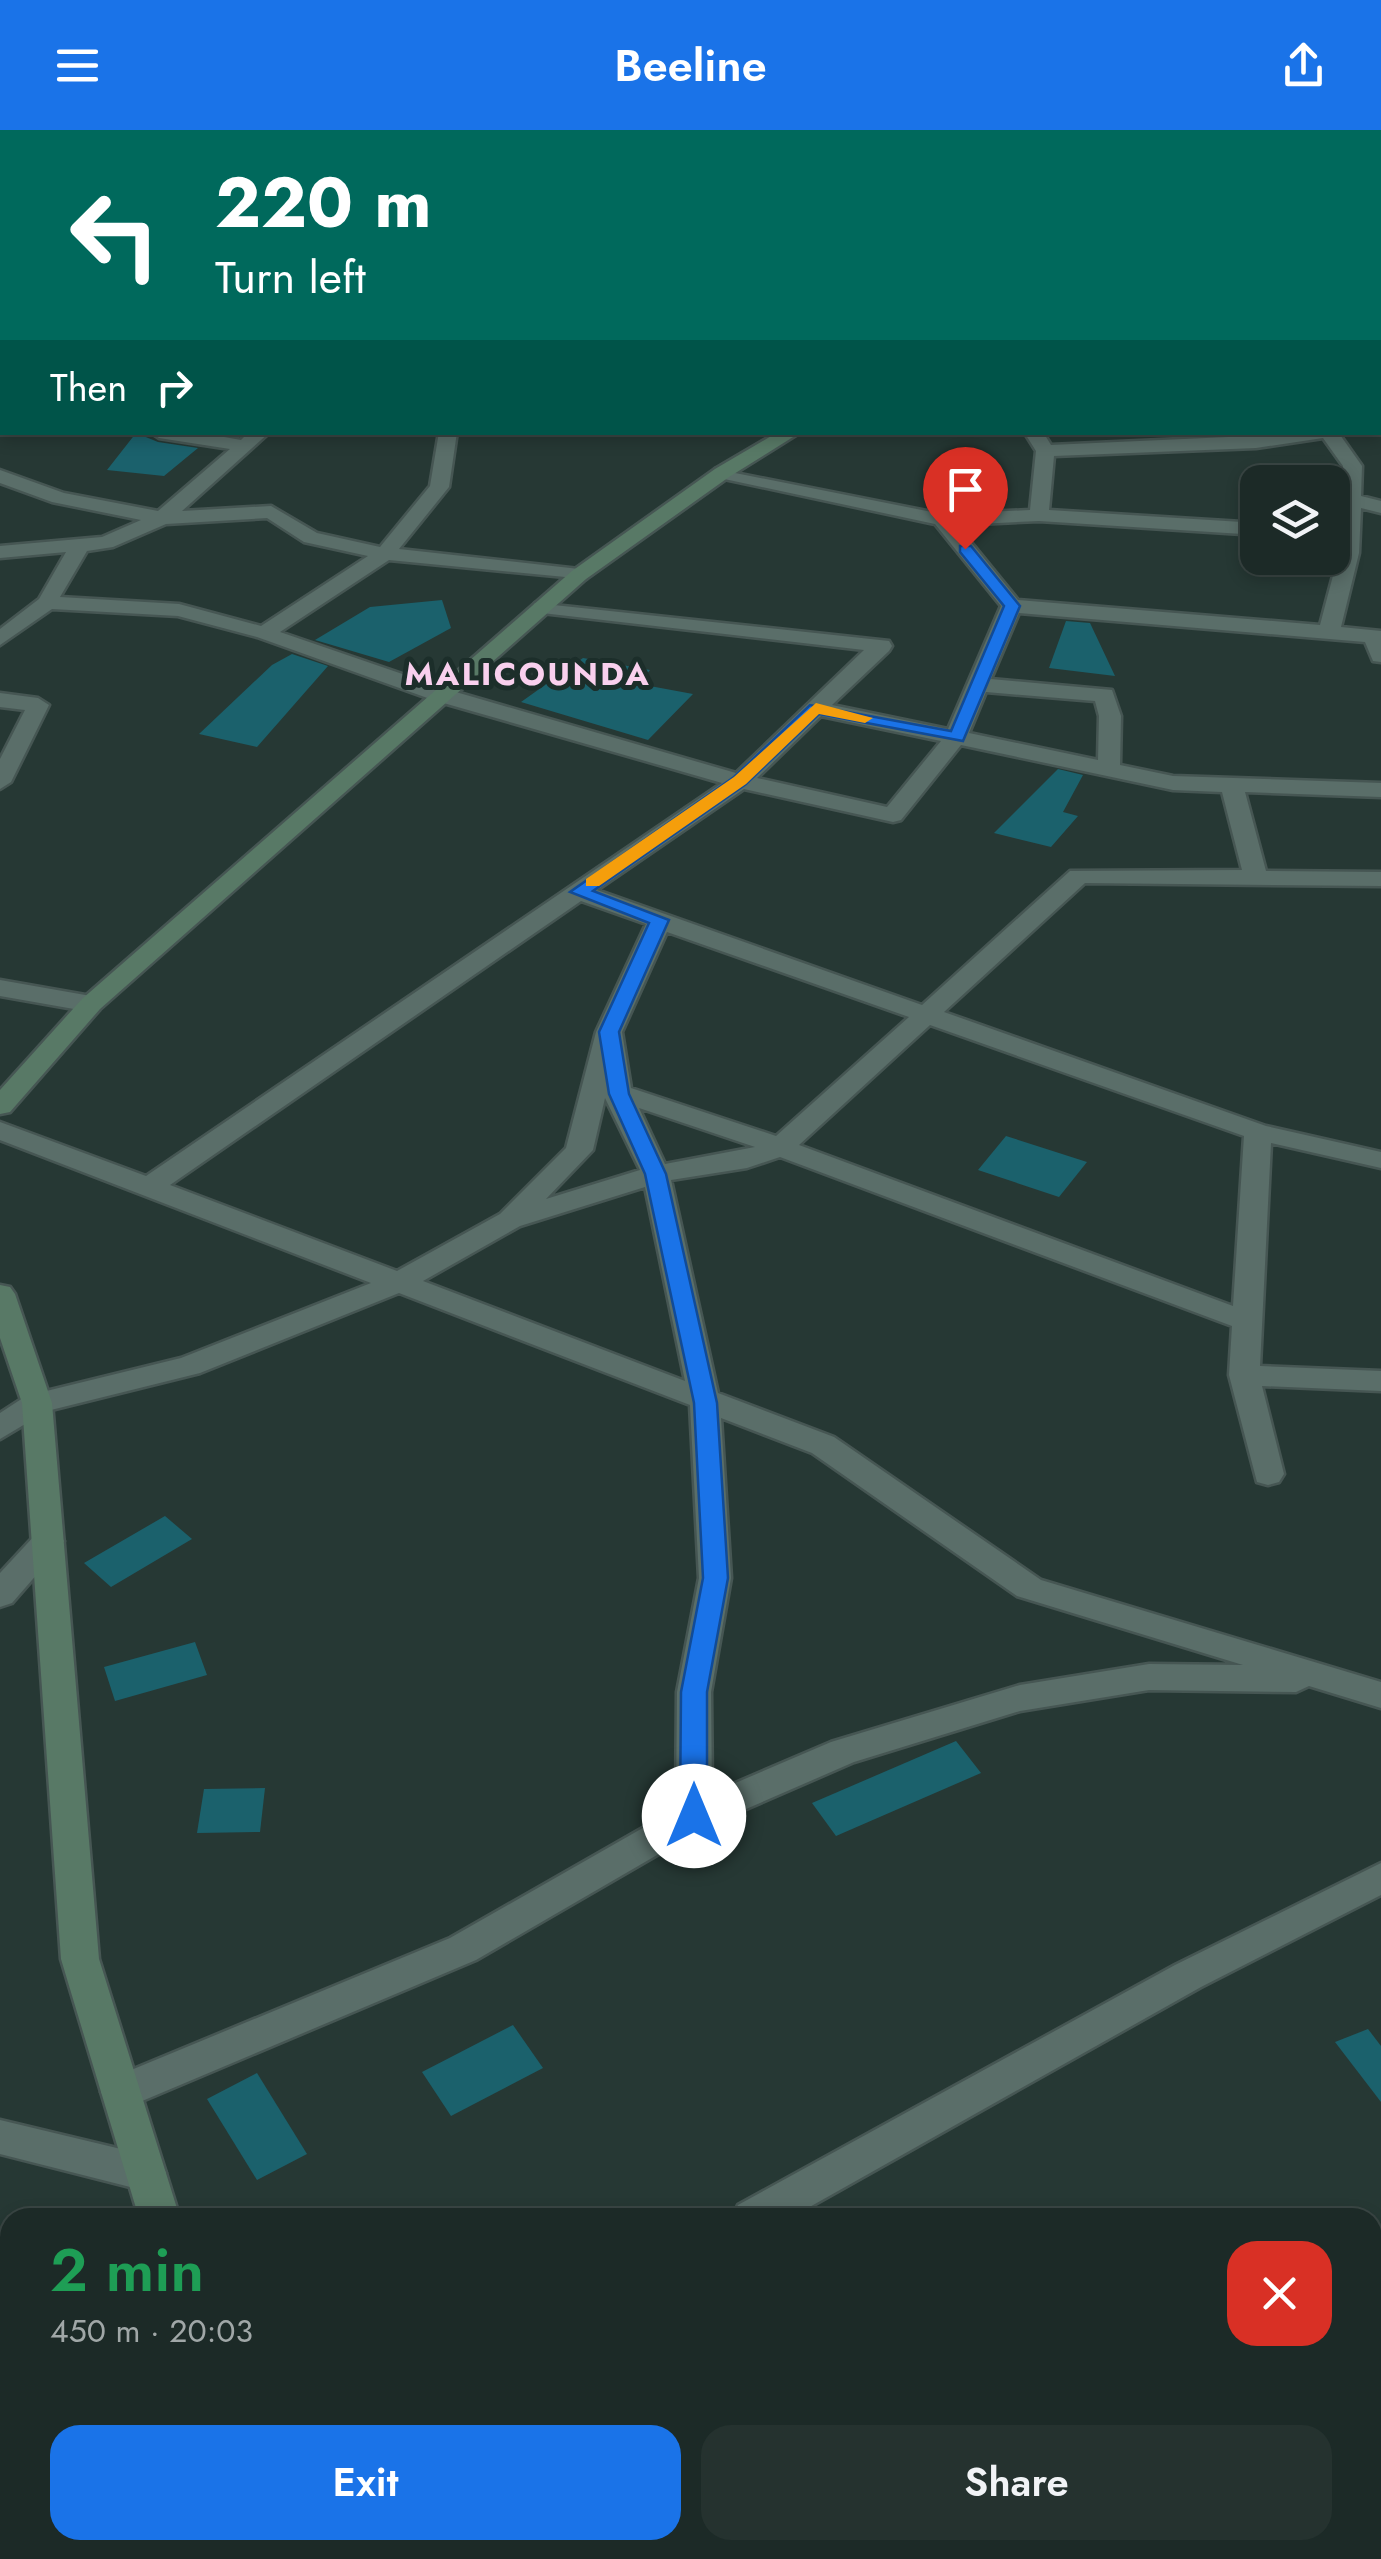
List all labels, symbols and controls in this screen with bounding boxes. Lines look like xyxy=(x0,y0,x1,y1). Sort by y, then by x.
text: Beeline xyxy=(614,33,767,98)
icon: menu xyxy=(50,38,105,93)
icon: share xyxy=(1276,38,1331,93)
text: 220 m xyxy=(215,152,432,253)
icon: left xyxy=(50,170,180,300)
text: Turn left xyxy=(215,245,366,310)
text: Then xyxy=(50,360,127,415)
icon: right xyxy=(147,360,202,415)
pin xyxy=(923,447,1008,550)
icon: arrive xyxy=(938,462,993,517)
map controls xyxy=(1240,465,1350,575)
button: layers xyxy=(1240,465,1350,575)
district label: MALICOUNDA xyxy=(405,651,651,697)
position arrow xyxy=(642,1764,746,1868)
text: 2 min xyxy=(50,2227,204,2314)
button: close xyxy=(1227,2241,1332,2346)
text: 450 m · 20:03 xyxy=(50,2308,253,2354)
button: Exit xyxy=(50,2425,681,2540)
button: Share xyxy=(701,2425,1332,2540)

